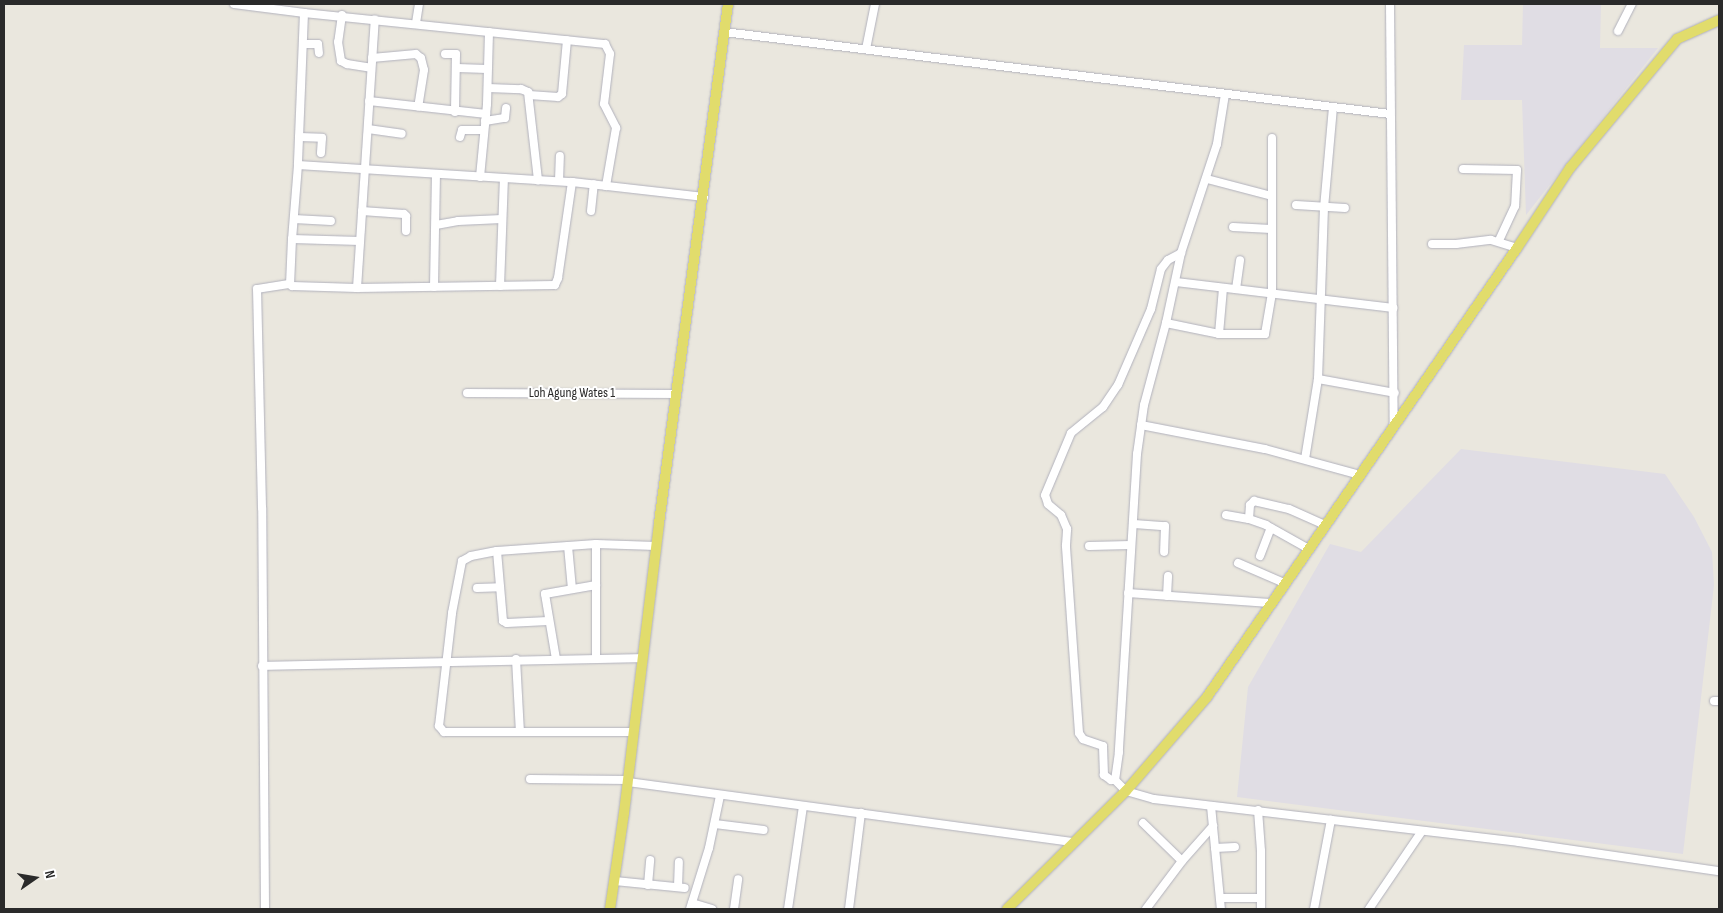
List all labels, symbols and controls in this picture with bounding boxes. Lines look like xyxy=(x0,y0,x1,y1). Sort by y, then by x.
street label: Loh Agung Wates 1 xyxy=(529,385,615,401)
north arrow xyxy=(10,853,60,903)
text: N xyxy=(41,869,59,880)

